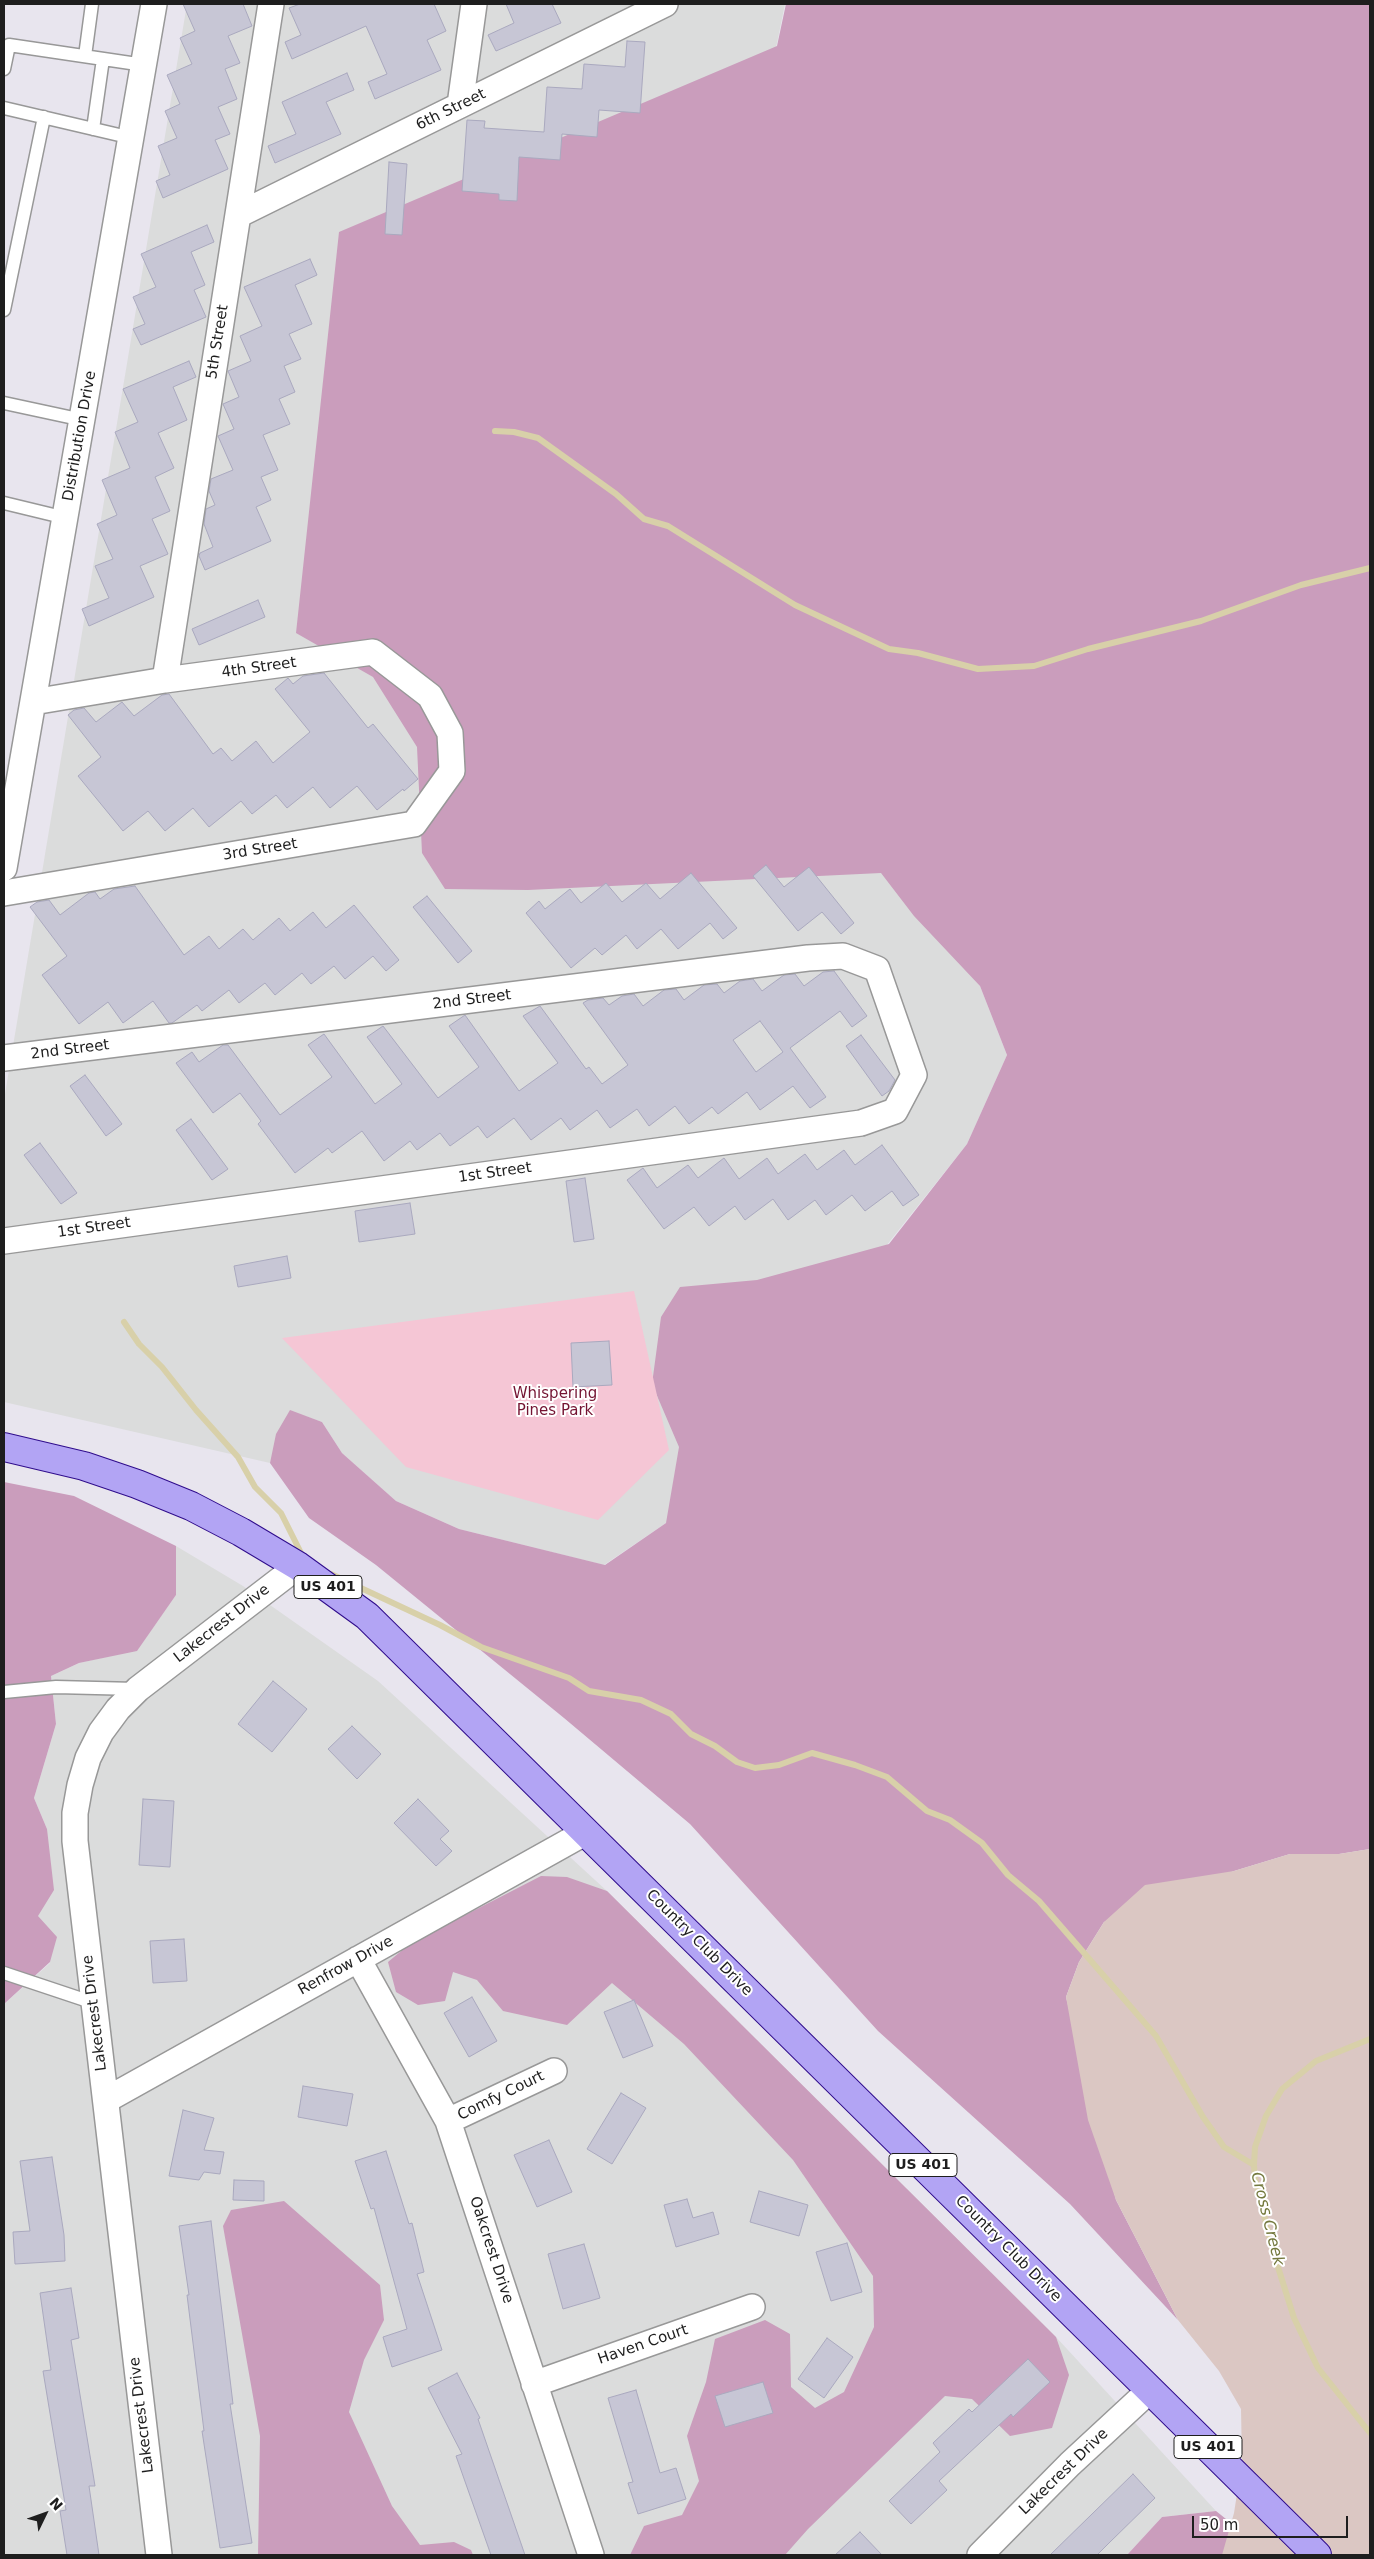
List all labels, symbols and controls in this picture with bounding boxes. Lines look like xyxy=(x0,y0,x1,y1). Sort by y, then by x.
street label: 6th Street xyxy=(413,85,489,135)
street label: 5th Street xyxy=(203,303,233,381)
street label: Distribution Drive xyxy=(60,369,100,503)
street label: 4th Street xyxy=(220,654,298,682)
street label: 3rd Street xyxy=(221,835,299,865)
street label: 2nd Street xyxy=(432,986,512,1014)
street label: 2nd Street xyxy=(30,1036,110,1064)
street label: 1st Street xyxy=(457,1159,533,1187)
street label: 1st Street xyxy=(56,1214,132,1242)
park label: Whispering Pines Park xyxy=(513,1385,597,1420)
road number: US 401 xyxy=(294,1575,362,1598)
street label: Lakecrest Drive xyxy=(170,1581,274,1667)
street label: Country Club Drive xyxy=(642,1886,756,2000)
street label: Renfrow Drive xyxy=(295,1932,397,2000)
street label: Lakecrest Drive xyxy=(79,1954,111,2072)
street label: Comfy Court xyxy=(455,2067,547,2125)
road number: US 401 xyxy=(889,2154,957,2176)
water label: Cross Creek xyxy=(1246,2170,1288,2268)
street label: Country Club Drive xyxy=(951,2192,1065,2306)
street label: Oakcrest Drive xyxy=(465,2194,517,2306)
street label: Haven Court xyxy=(596,2321,690,2369)
street label: Lakecrest Drive xyxy=(126,2356,158,2474)
street label: Lakecrest Drive xyxy=(1016,2425,1112,2519)
road number: US 401 xyxy=(1174,2436,1242,2458)
north arrow xyxy=(20,2489,70,2539)
text: N xyxy=(46,2494,66,2514)
scale bar xyxy=(1194,2506,1350,2538)
text: 50 m xyxy=(1200,2516,1238,2534)

